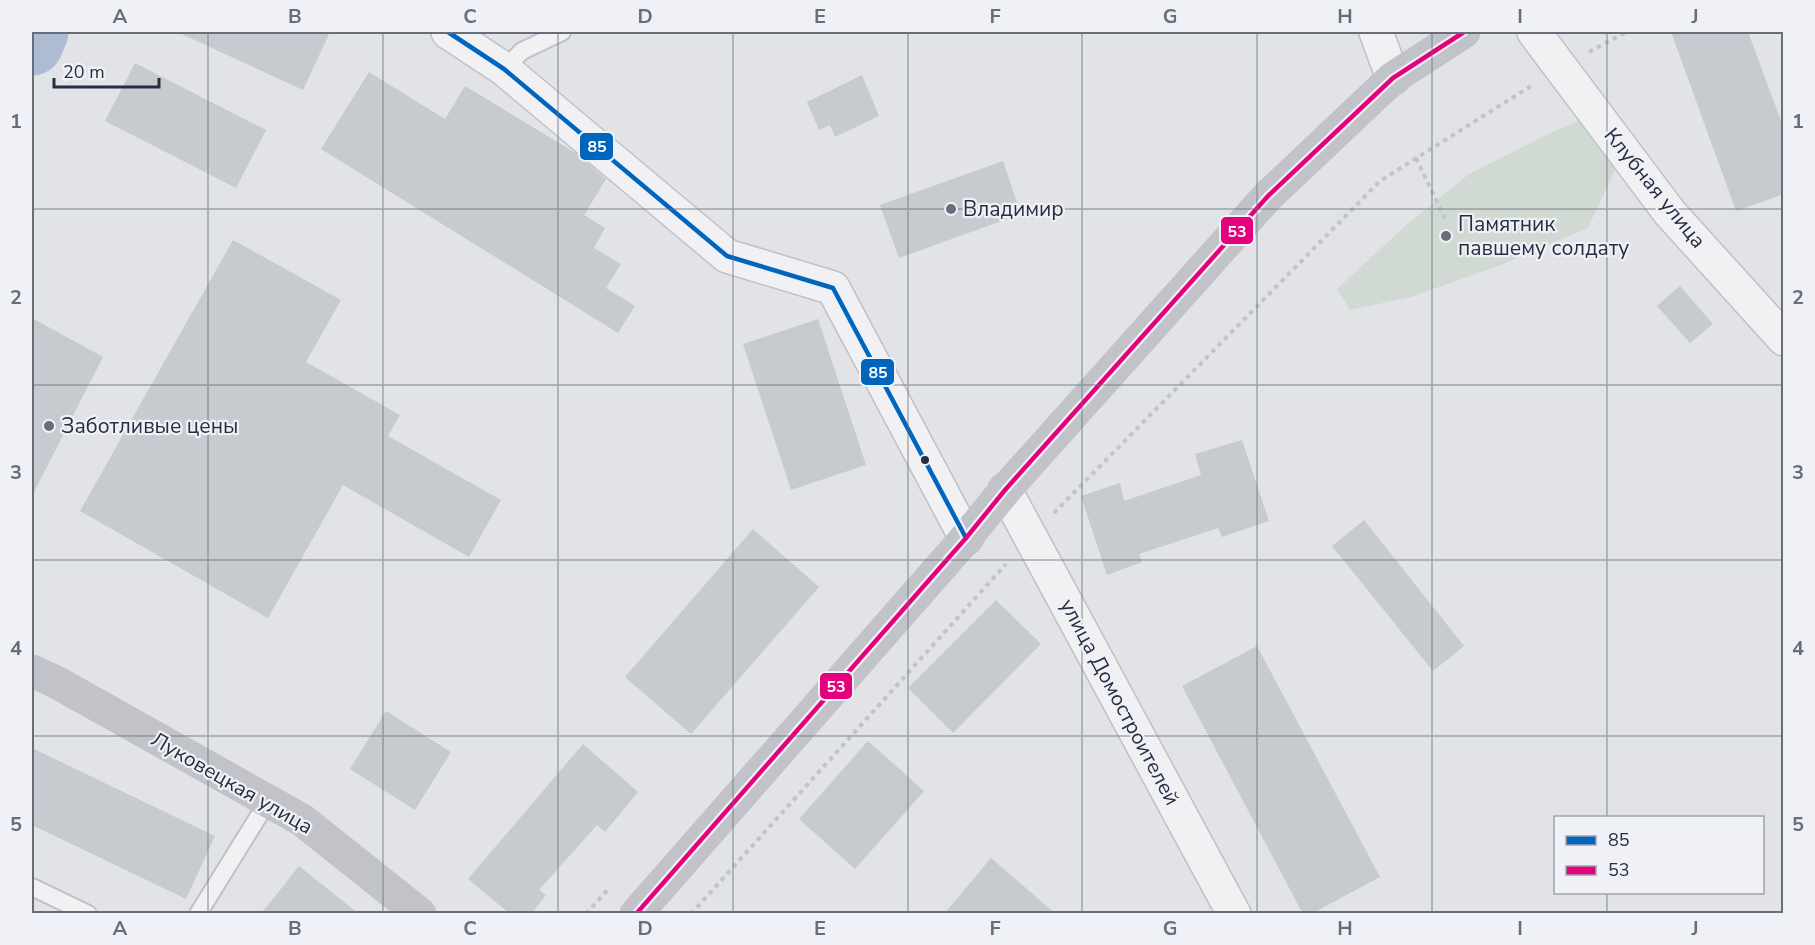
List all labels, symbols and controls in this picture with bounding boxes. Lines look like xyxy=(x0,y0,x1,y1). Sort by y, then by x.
text: A xyxy=(113,3,128,30)
text: B xyxy=(288,3,302,30)
text: C xyxy=(463,3,477,30)
text: D xyxy=(637,3,653,30)
text: E xyxy=(814,3,826,30)
text: F xyxy=(989,3,1001,30)
text: G xyxy=(1163,3,1177,30)
text: H xyxy=(1337,3,1353,30)
text: I xyxy=(1517,3,1523,30)
text: J xyxy=(1690,3,1699,30)
scale bar xyxy=(54,51,159,89)
text: 20 m xyxy=(63,60,105,84)
text: 1 xyxy=(10,108,22,135)
text: 1 xyxy=(1792,108,1804,135)
street label: Клубная улица xyxy=(1598,122,1712,254)
line badge: 85 xyxy=(579,132,614,161)
text: 85 xyxy=(587,136,607,158)
place label: Владимир xyxy=(963,195,1064,223)
marker: Владимир xyxy=(944,202,958,216)
place label: Памятник павшему солдату xyxy=(1458,210,1629,262)
line badge: 53 xyxy=(1220,216,1254,245)
text: 53 xyxy=(1227,221,1247,243)
marker: Памятник павшему солдату xyxy=(1439,229,1453,243)
text: 2 xyxy=(10,284,22,311)
text: 2 xyxy=(1792,284,1804,311)
line badge: 85 xyxy=(860,358,895,386)
text: 85 xyxy=(868,362,888,384)
place label: Заботливые цены xyxy=(61,412,238,440)
marker: Заботливые цены xyxy=(42,419,56,433)
unlabelled marker xyxy=(919,454,931,466)
text: 3 xyxy=(10,459,22,486)
text: 3 xyxy=(1792,459,1804,486)
street label: улица Домостроителей xyxy=(1054,594,1186,810)
text: 4 xyxy=(10,635,22,662)
text: 4 xyxy=(1792,635,1804,662)
line badge: 53 xyxy=(819,672,853,700)
text: 53 xyxy=(826,676,846,698)
street label: Луковецкая улица xyxy=(146,725,318,841)
text: 5 xyxy=(10,811,22,838)
text: 5 xyxy=(1792,811,1804,838)
legend xyxy=(1554,816,1764,894)
text: 85 xyxy=(1608,828,1630,852)
text: 53 xyxy=(1608,858,1630,882)
text: A xyxy=(113,915,128,942)
text: B xyxy=(288,915,302,942)
text: C xyxy=(463,915,477,942)
text: D xyxy=(637,915,653,942)
text: E xyxy=(814,915,826,942)
text: F xyxy=(989,915,1001,942)
text: G xyxy=(1163,915,1177,942)
text: H xyxy=(1337,915,1353,942)
text: I xyxy=(1517,915,1523,942)
text: J xyxy=(1690,915,1699,942)

